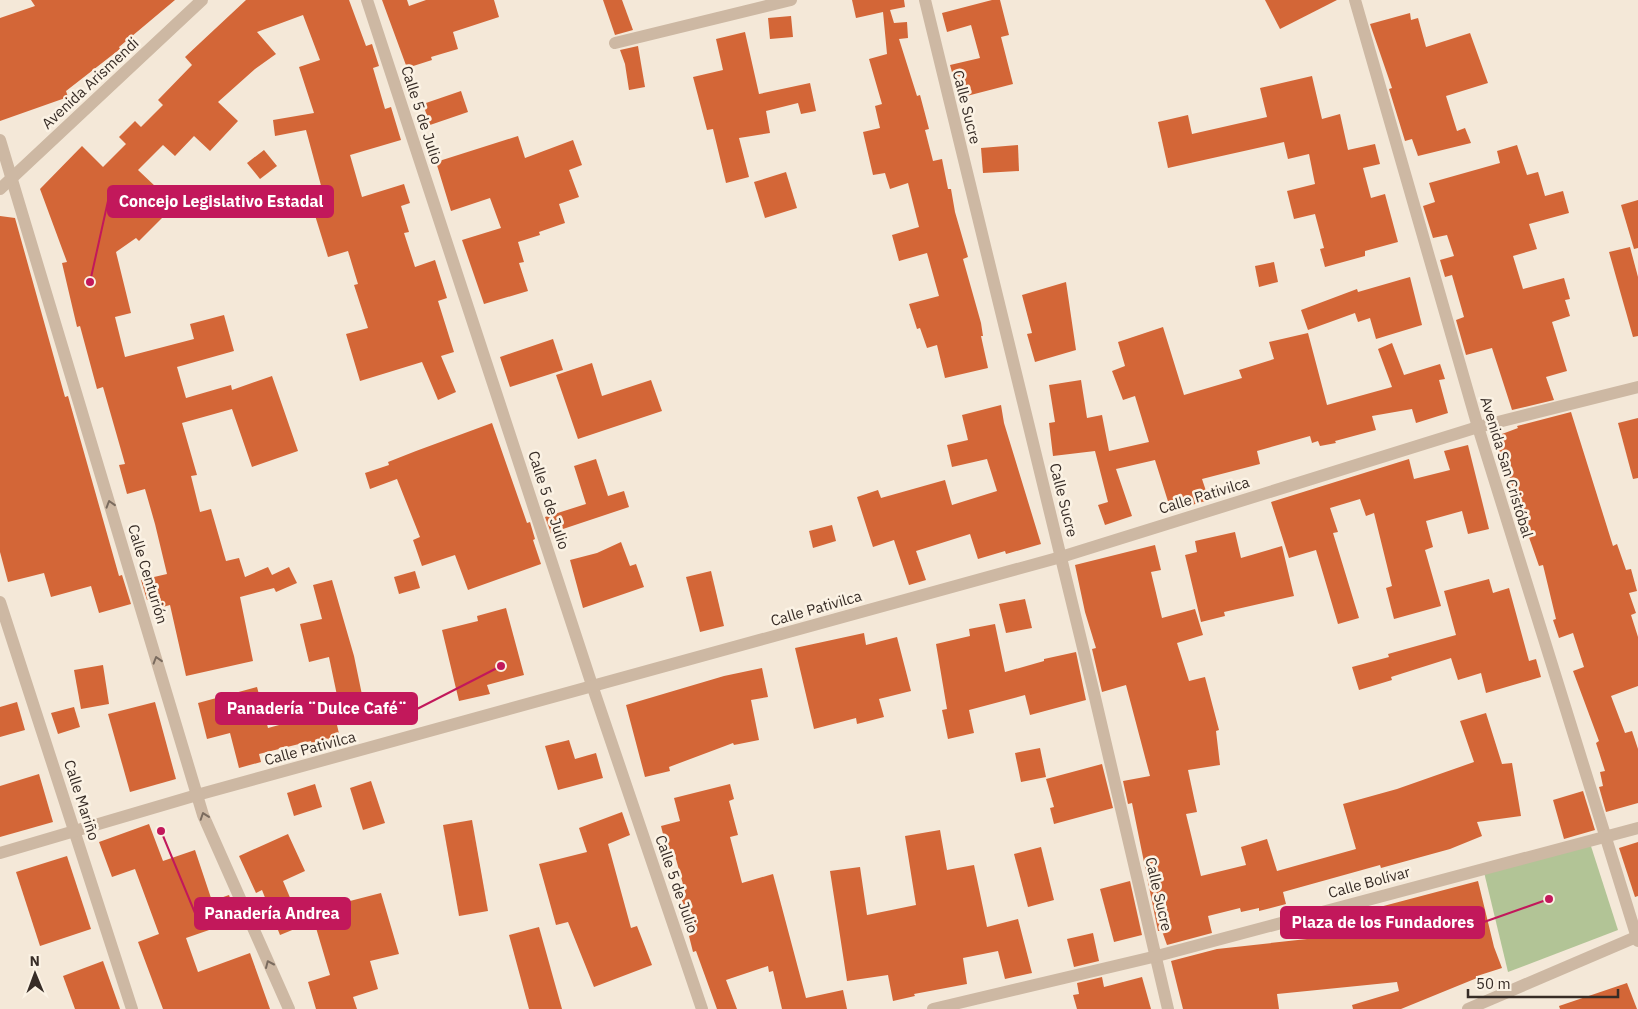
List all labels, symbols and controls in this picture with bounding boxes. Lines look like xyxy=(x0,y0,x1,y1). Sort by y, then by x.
street label: Avenida Arismendi xyxy=(38,33,142,133)
street label: Calle 5 de Julio xyxy=(397,63,447,167)
street label: Calle Sucre xyxy=(949,68,985,146)
callout: Concejo Legislativo Estadal xyxy=(108,186,333,217)
text: Concejo Legislativo Estadal xyxy=(119,191,324,211)
street label: Avenida San Cristóbal xyxy=(1477,394,1537,540)
street label: Calle 5 de Julio xyxy=(524,448,574,552)
street label: Calle Sucre xyxy=(1046,461,1082,539)
street label: Calle Pativilca xyxy=(1156,472,1252,518)
one-way arrow xyxy=(106,501,116,509)
street label: Calle Centurión xyxy=(124,522,172,626)
street label: Calle Pativilca xyxy=(768,586,864,630)
one-way arrow xyxy=(152,656,162,665)
callout: Panadería ¨Dulce Café¨ xyxy=(216,693,417,724)
text: Panadería ¨Dulce Café¨ xyxy=(227,698,407,718)
street label: Calle Pativilca xyxy=(262,727,358,769)
street label: Calle Mariño xyxy=(60,757,104,843)
one-way arrow xyxy=(200,812,210,820)
street label: Calle 5 de Julio xyxy=(651,832,703,936)
street label: Calle Sucre xyxy=(1141,855,1177,933)
street label: Calle Bolívar xyxy=(1326,862,1412,902)
callout: Panadería Andrea xyxy=(195,898,350,929)
text: Panadería Andrea xyxy=(204,903,340,923)
callout: Plaza de los Fundadores xyxy=(1281,907,1484,938)
text: Plaza de los Fundadores xyxy=(1292,912,1474,932)
north arrow xyxy=(10,949,60,999)
text: N xyxy=(30,952,40,970)
one-way arrow xyxy=(264,960,275,969)
scale bar xyxy=(1468,966,1618,998)
text: 50 m xyxy=(1476,974,1511,993)

